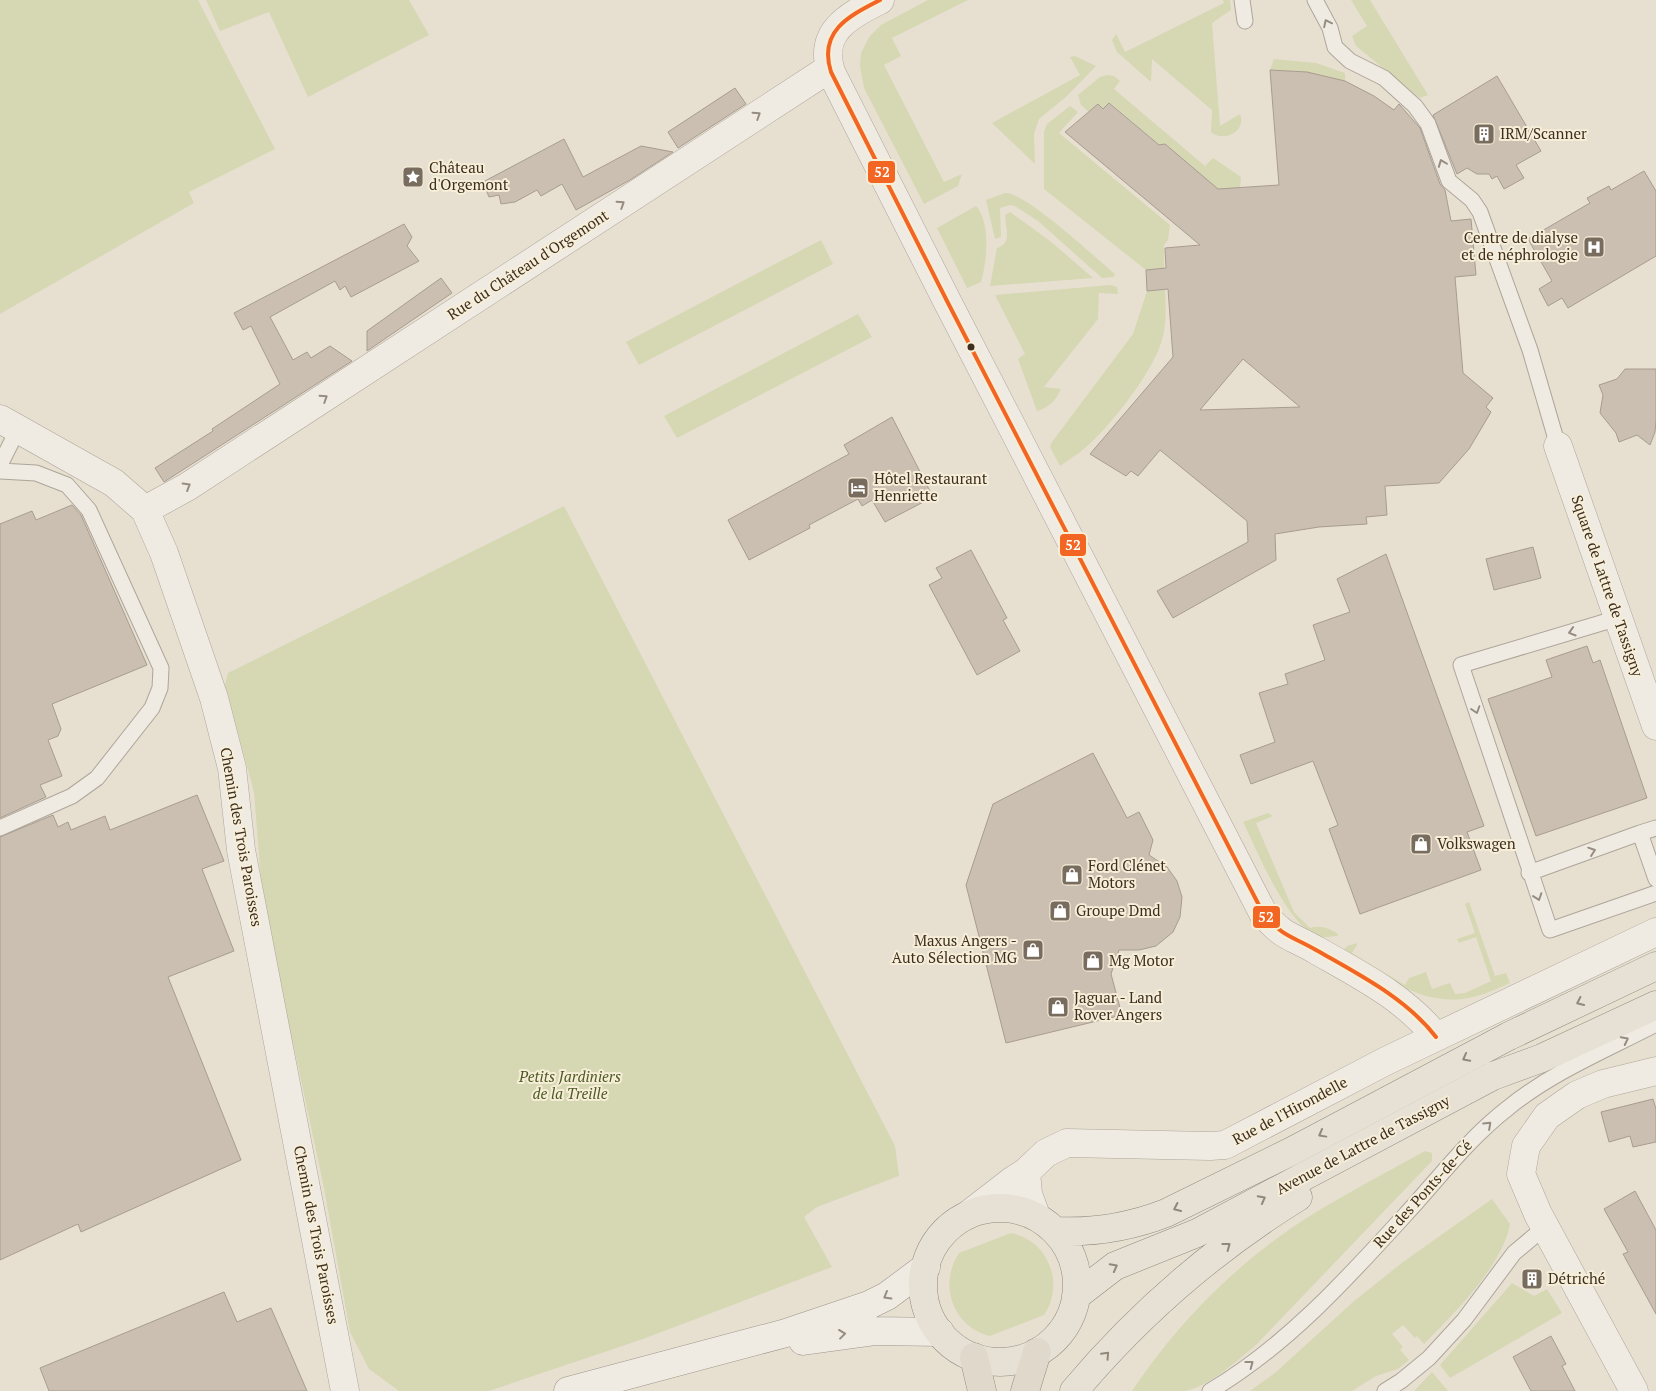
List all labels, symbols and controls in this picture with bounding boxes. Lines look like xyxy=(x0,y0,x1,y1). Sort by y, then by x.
one-way arrow xyxy=(1323,19,1333,28)
one-way arrow xyxy=(751,112,761,121)
building icon: IRM/Scanner xyxy=(1472,122,1496,146)
place label: IRM/Scanner xyxy=(1500,123,1587,143)
place label: Château d'Orgemont xyxy=(429,157,509,194)
one-way arrow xyxy=(1438,159,1449,168)
line badge: 52 xyxy=(867,160,896,184)
text: 52 xyxy=(874,162,890,181)
place icon: Château d'Orgemont xyxy=(401,165,425,189)
one-way arrow xyxy=(615,201,625,210)
street label: Rue du Château d'Orgemont xyxy=(443,204,612,324)
place label: Centre de dialyse et de néphrologie xyxy=(1461,227,1578,264)
hospital icon: Centre de dialyse et de néphrologie xyxy=(1582,235,1606,259)
unlabelled marker xyxy=(966,342,976,352)
one-way arrow xyxy=(318,395,327,404)
place label: Hôtel Restaurant Henriette xyxy=(874,468,988,505)
hotel icon: Hôtel Restaurant Henriette xyxy=(846,476,870,500)
one-way arrow xyxy=(182,483,191,493)
street label: Square de Lattre de Tassigny xyxy=(1567,492,1649,679)
line badge: 52 xyxy=(1059,533,1087,557)
text: 52 xyxy=(1065,535,1081,554)
one-way arrow xyxy=(1568,627,1576,637)
one-way arrow xyxy=(1470,705,1480,713)
street label: Chemin des Trois Paroisses xyxy=(216,746,268,928)
shop icon: Volkswagen xyxy=(1409,832,1433,856)
place label: Volkswagen xyxy=(1437,833,1516,853)
one-way arrow xyxy=(1587,846,1596,856)
place label: Ford Clénet Motors xyxy=(1088,855,1166,892)
shop icon: Ford Clénet Motors xyxy=(1060,863,1084,887)
one-way arrow xyxy=(1532,892,1542,901)
shop icon: Groupe Dmd xyxy=(1048,899,1072,923)
place label: Groupe Dmd xyxy=(1076,900,1161,920)
line badge: 52 xyxy=(1252,905,1281,929)
text: 52 xyxy=(1258,907,1274,926)
place label: Maxus Angers - Auto Sélection MG xyxy=(892,930,1018,967)
shop icon: Maxus Angers - Auto Sélection MG xyxy=(1021,938,1045,962)
shop icon: Mg Motor xyxy=(1081,949,1105,973)
place label: Mg Motor xyxy=(1109,950,1175,970)
place label: Jaguar - Land Rover Angers xyxy=(1074,987,1162,1024)
shop icon: Jaguar - Land Rover Angers xyxy=(1046,995,1070,1019)
one-way arrow xyxy=(1576,996,1585,1006)
one-way arrow xyxy=(1620,1036,1629,1046)
one-way arrow xyxy=(1462,1052,1471,1062)
park label: Petits Jardiniers de la Treille xyxy=(518,1066,621,1103)
street label: Rue de l'Hirondelle xyxy=(1229,1071,1351,1149)
street label: Avenue de Lattre de Tassigny xyxy=(1272,1090,1453,1198)
one-way arrow xyxy=(1483,1122,1492,1131)
one-way arrow xyxy=(1318,1128,1327,1138)
street label: Rue des Ponts-de-Cé xyxy=(1368,1135,1476,1252)
street label: Chemin des Trois Paroisses xyxy=(290,1144,344,1326)
one-way arrow xyxy=(1256,1195,1265,1205)
one-way arrow xyxy=(1173,1202,1182,1212)
one-way arrow xyxy=(1221,1244,1230,1252)
one-way arrow xyxy=(1109,1263,1118,1273)
building icon: Détriché xyxy=(1520,1267,1544,1291)
place label: Détriché xyxy=(1548,1268,1605,1288)
one-way arrow xyxy=(883,1290,892,1300)
one-way arrow xyxy=(838,1330,847,1340)
one-way arrow xyxy=(1101,1351,1110,1360)
one-way arrow xyxy=(1244,1361,1254,1370)

